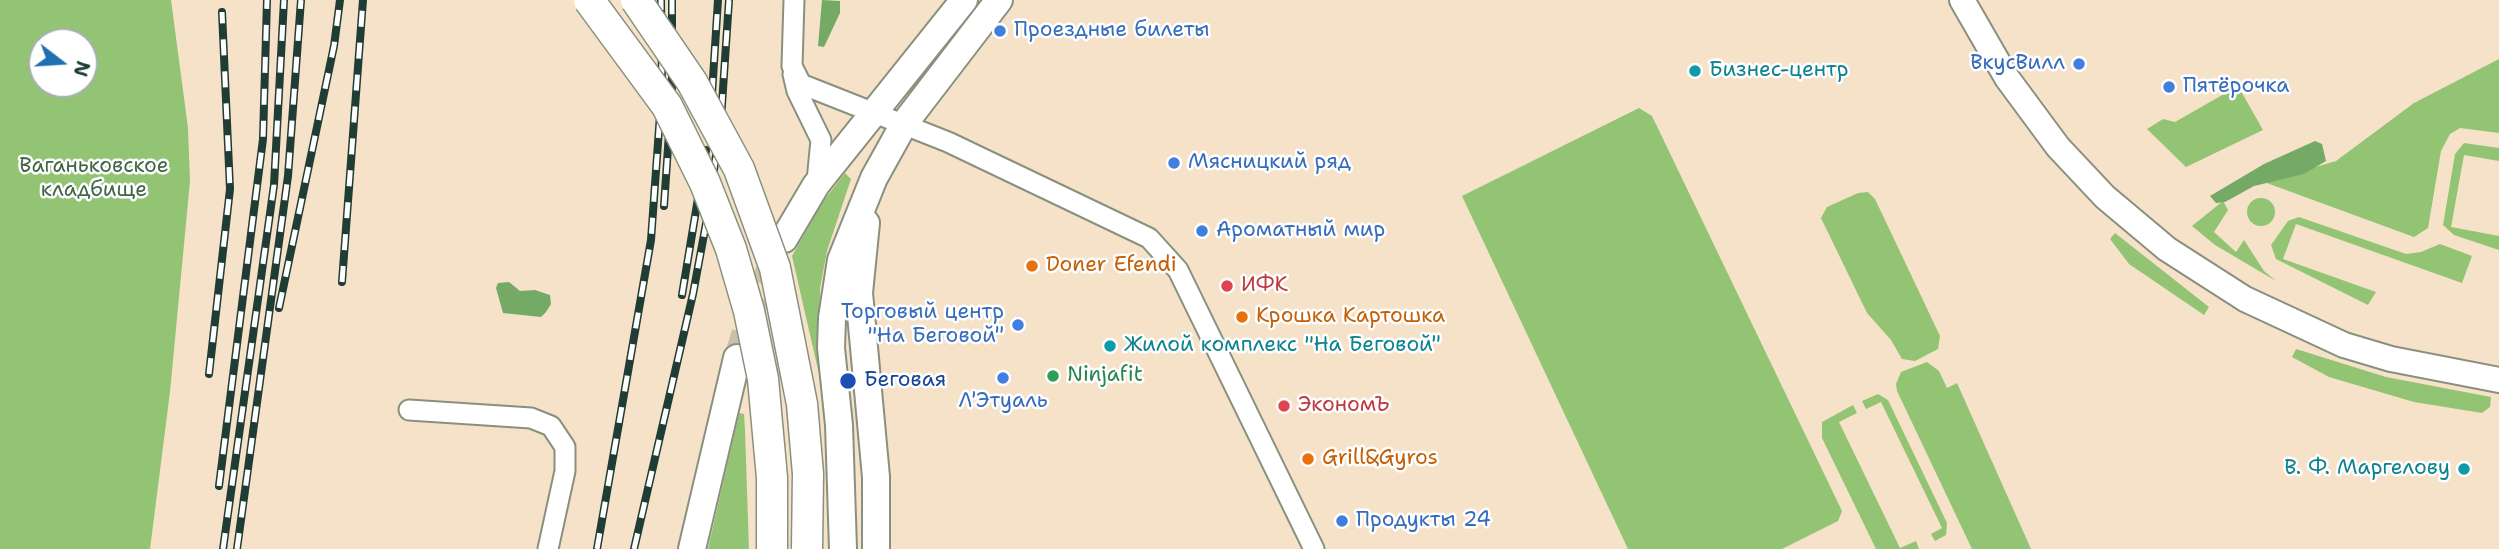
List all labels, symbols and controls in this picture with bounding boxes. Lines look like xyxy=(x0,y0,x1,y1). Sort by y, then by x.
place label: Проездные билеты xyxy=(1014,18,1210,44)
marker: Проездные билеты xyxy=(992,23,1008,39)
north arrow xyxy=(28,28,98,98)
place label: ВкусВилл xyxy=(1970,51,2065,77)
marker: ВкусВилл xyxy=(2071,56,2087,72)
text: N xyxy=(67,58,96,80)
place label: Бизнес-центр xyxy=(1709,58,1849,84)
marker: Бизнес-центр xyxy=(1687,63,1703,79)
place label: Пятёрочка xyxy=(2183,74,2289,100)
marker: Пятёрочка xyxy=(2161,79,2177,95)
place label: Мясницкий ряд xyxy=(1188,150,1351,176)
park label: Ваганьковское кладбище xyxy=(19,154,169,204)
marker: Мясницкий ряд xyxy=(1166,155,1182,171)
place label: Ароматный мир xyxy=(1216,218,1385,244)
marker: Ароматный мир xyxy=(1194,223,1210,239)
place label: Doner Efendi xyxy=(1046,253,1177,279)
marker: Doner Efendi xyxy=(1024,258,1040,274)
place label: ИФК xyxy=(1241,273,1288,299)
marker: ИФК xyxy=(1219,278,1235,294)
place label: Торговый центр "На Беговой" xyxy=(841,300,1004,350)
place label: Крошка Картошка xyxy=(1256,304,1445,330)
marker: Крошка Картошка xyxy=(1234,309,1250,325)
marker: Торговый центр "На Беговой" xyxy=(1010,317,1026,333)
place label: Жилой комплекс "На Беговой" xyxy=(1124,333,1441,359)
marker: Жилой комплекс "На Беговой" xyxy=(1102,338,1118,354)
place label: Ninjafit xyxy=(1067,363,1143,389)
place label: Беговая xyxy=(864,368,946,394)
marker: Ninjafit xyxy=(1045,368,1061,384)
marker: Л'Этуаль xyxy=(995,370,1011,386)
marker: Беговая xyxy=(838,371,858,391)
place label: Л'Этуаль xyxy=(958,389,1048,415)
place label: ЭкономЪ xyxy=(1298,393,1390,419)
marker: ЭкономЪ xyxy=(1276,398,1292,414)
place label: Grill&Gyros xyxy=(1322,446,1438,472)
marker: Grill&Gyros xyxy=(1300,451,1316,467)
place label: В. Ф. Маргелову xyxy=(2284,456,2450,482)
marker: В. Ф. Маргелову xyxy=(2456,461,2472,477)
place label: Продукты 24 xyxy=(1356,508,1491,534)
marker: Продукты 24 xyxy=(1334,513,1350,529)

